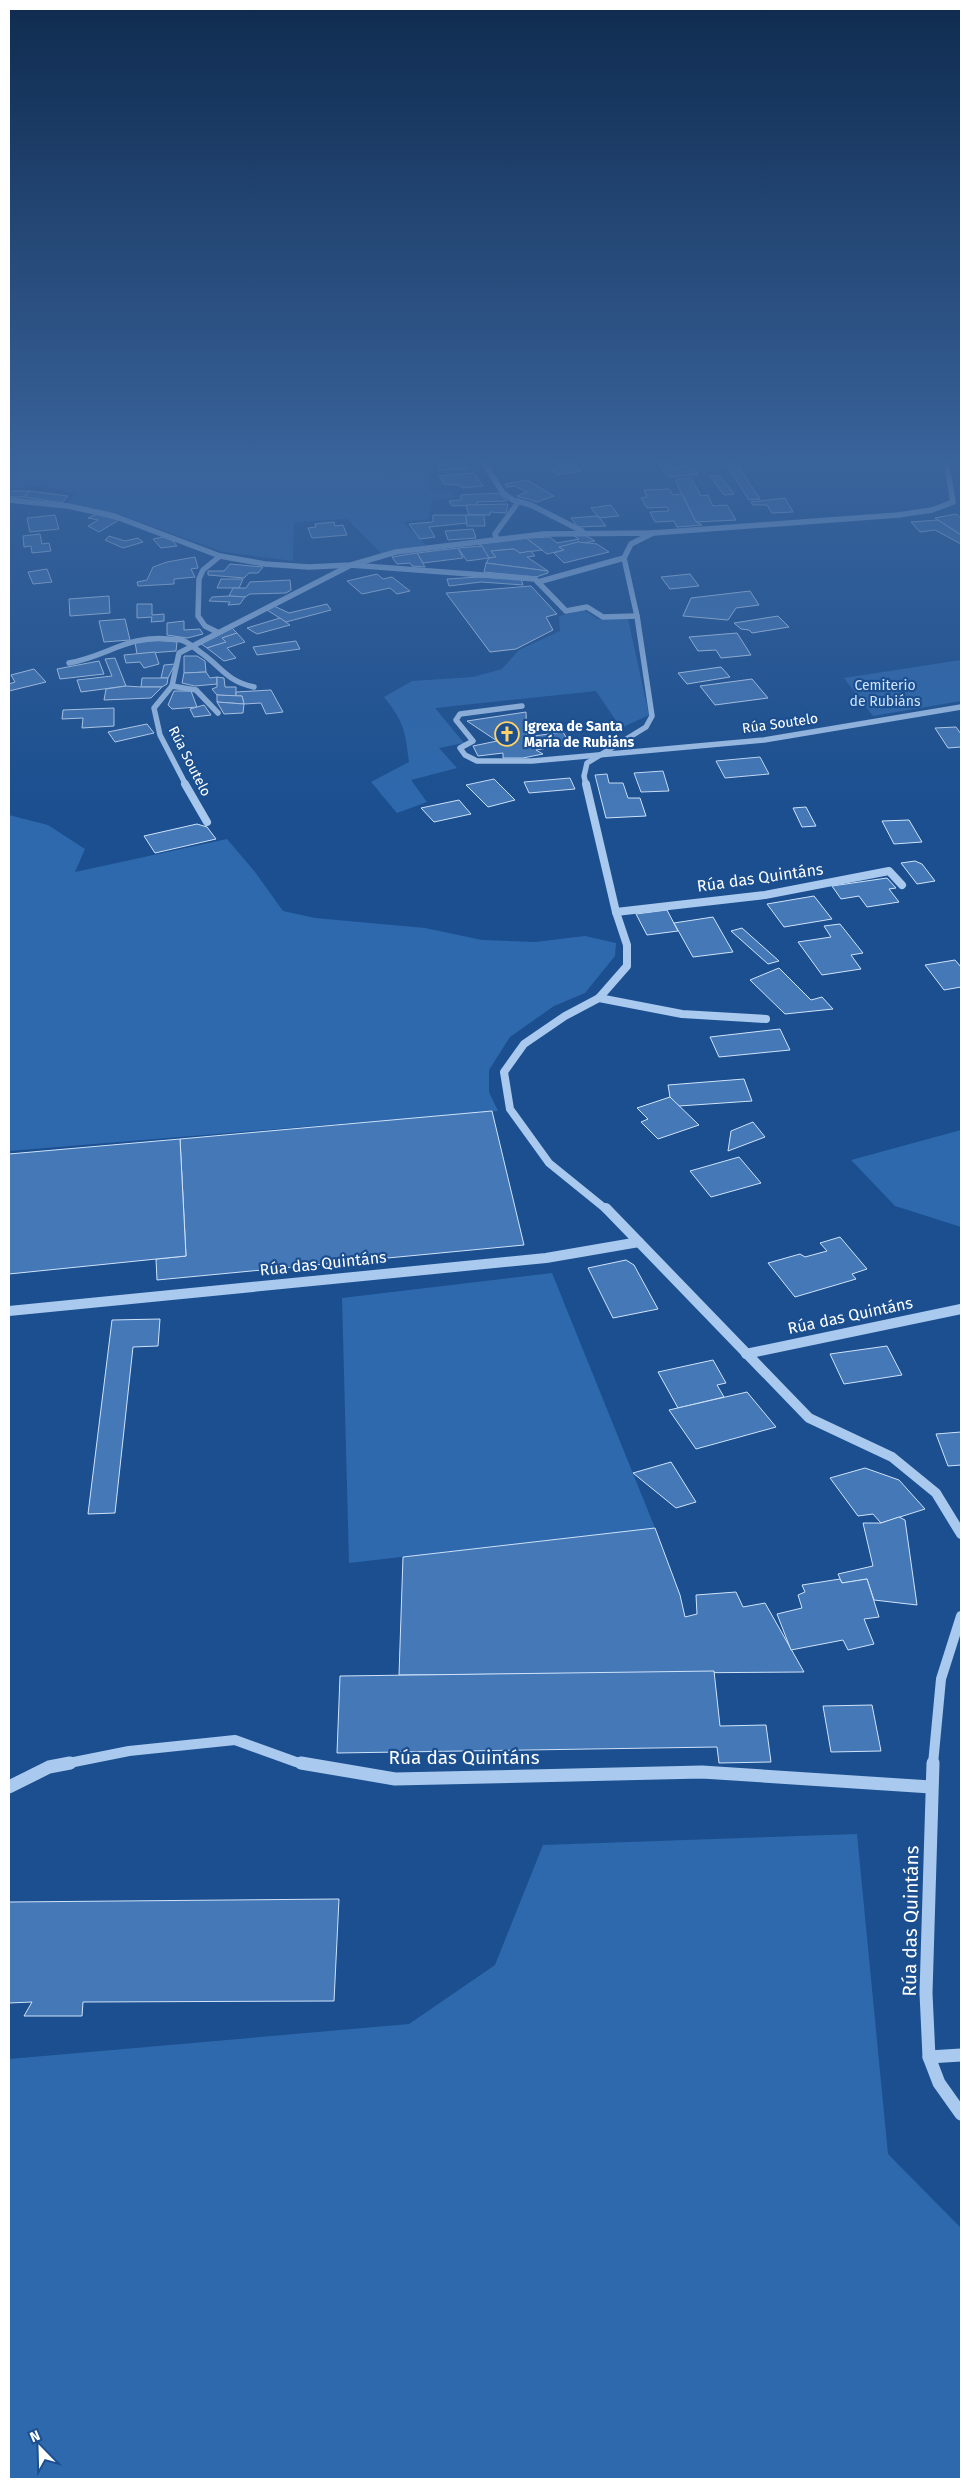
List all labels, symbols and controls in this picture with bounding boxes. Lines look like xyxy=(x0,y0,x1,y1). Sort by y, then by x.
park label: Cemiterio de Rubiáns xyxy=(850,677,921,710)
street label: Rúa Soutelo xyxy=(741,710,819,737)
place label: Igrexa de Santa María de Rubiáns xyxy=(524,718,634,751)
church icon: Igrexa de Santa María de Rubiáns xyxy=(494,721,520,747)
street label: Rúa Soutelo xyxy=(165,723,215,799)
street label: Rúa das Quintáns xyxy=(696,859,824,896)
street label: Rúa das Quintáns xyxy=(259,1247,387,1280)
street label: Rúa das Quintáns xyxy=(786,1293,914,1338)
street label: Rúa das Quintáns xyxy=(388,1746,540,1769)
street label: Rúa das Quintáns xyxy=(898,1845,923,1997)
north arrow xyxy=(15,2423,65,2473)
text: N xyxy=(28,2427,43,2446)

